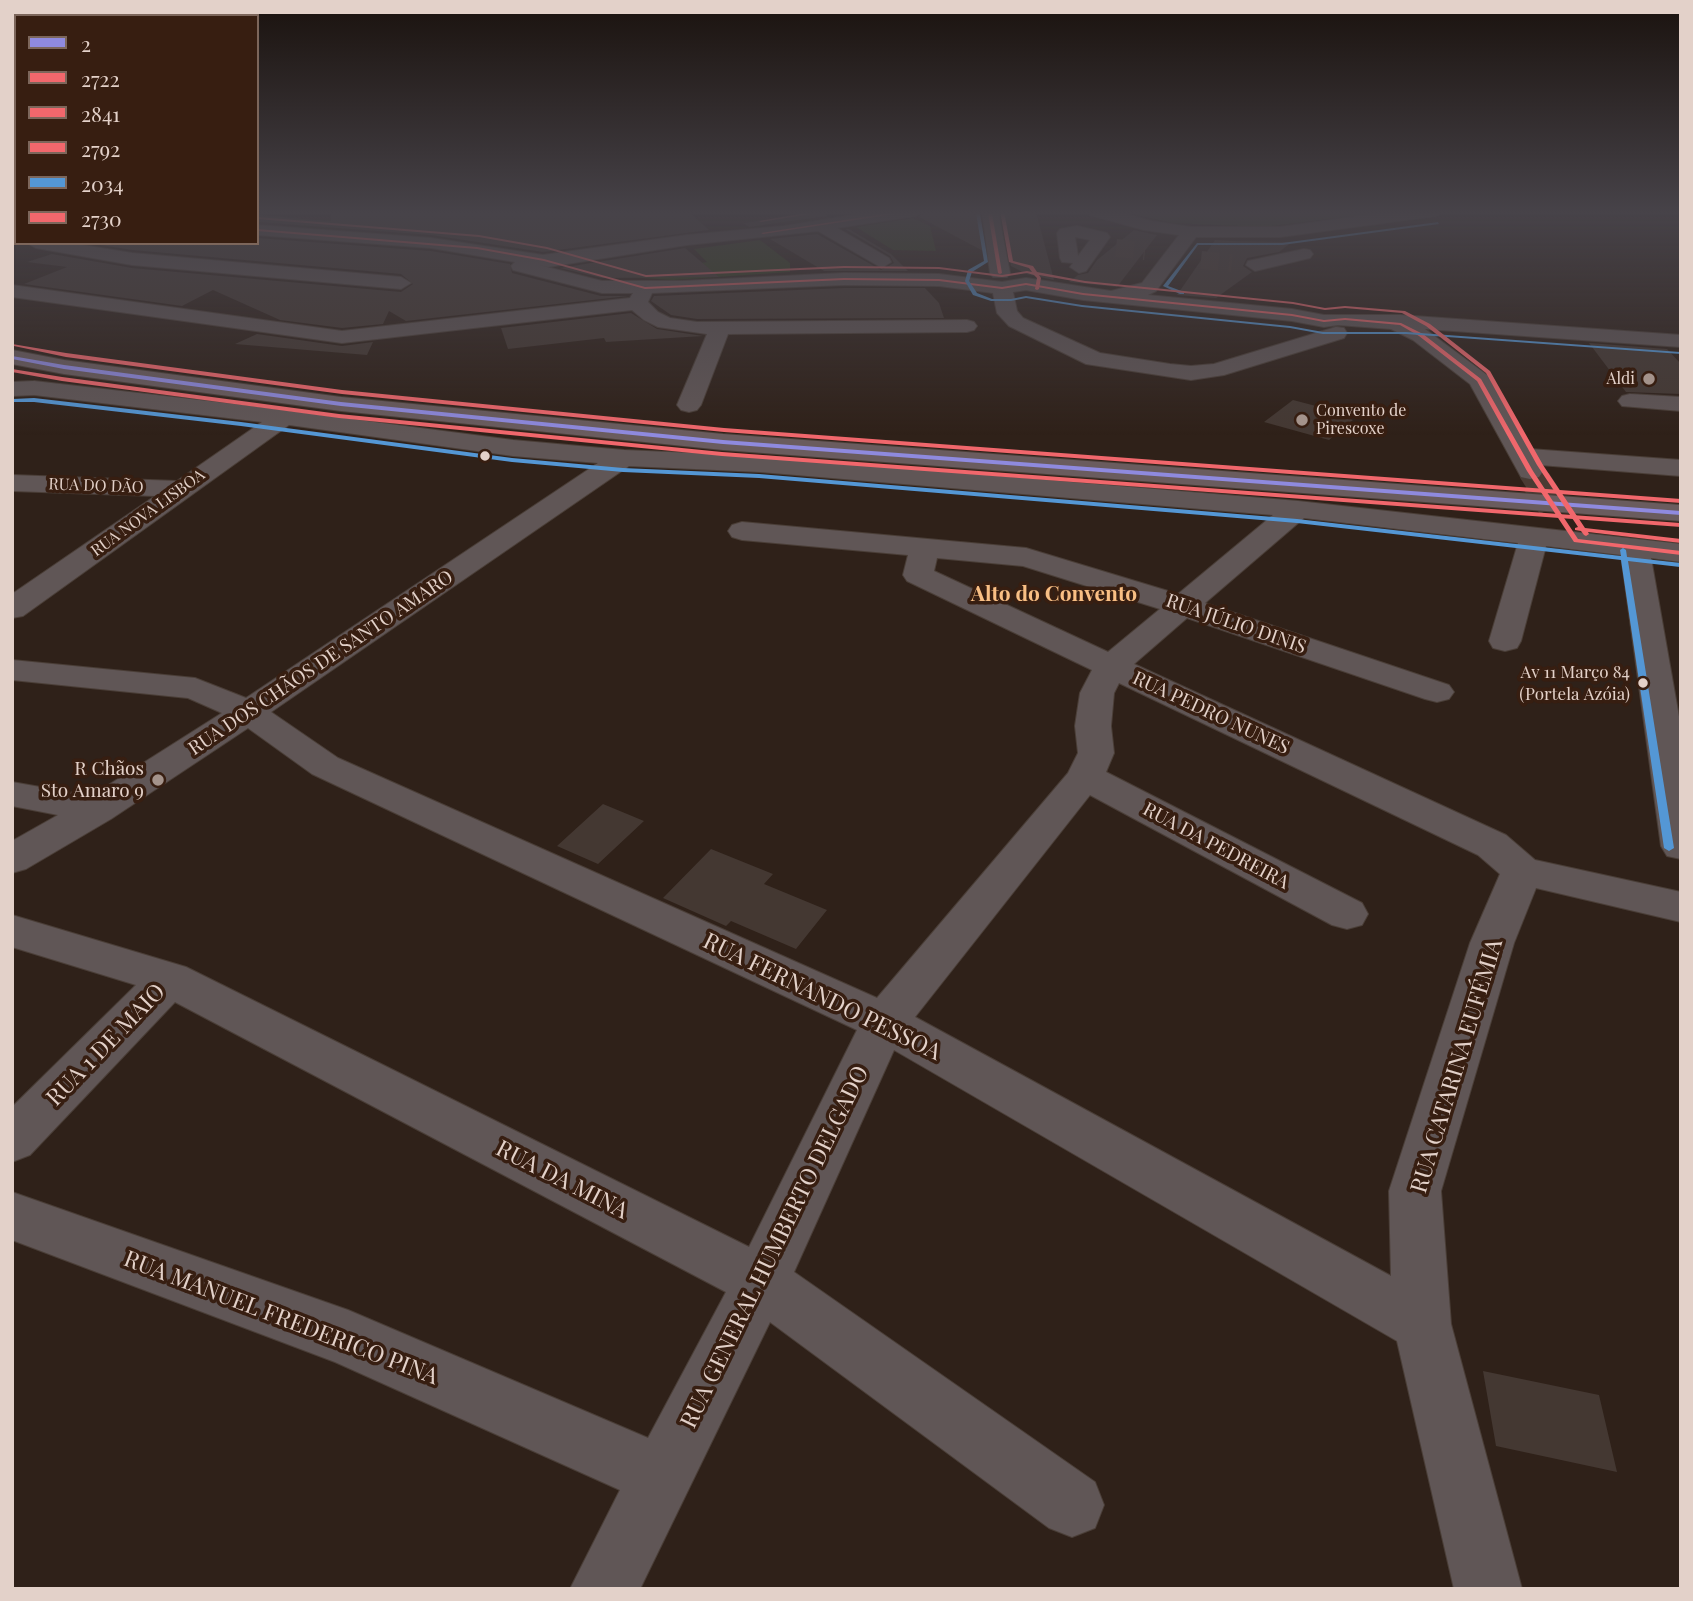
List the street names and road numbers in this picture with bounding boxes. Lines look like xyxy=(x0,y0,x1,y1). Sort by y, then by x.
street label: RUA NOVA LISBOA xyxy=(87,465,209,561)
street label: RUA DO DÃO xyxy=(48,475,144,497)
street label: RUA DOS CHÃOS DE SANTO AMARO xyxy=(184,566,458,760)
street label: RUA JÚLIO DINIS xyxy=(1163,589,1309,659)
street label: RUA PEDRO NUNES xyxy=(1129,667,1293,759)
street label: RUA DA PEDREIRA xyxy=(1139,798,1293,894)
street label: RUA FERNANDO PESSOA xyxy=(699,927,945,1067)
street label: RUA CATARINA EUFÉMIA xyxy=(1405,935,1509,1197)
street label: RUA 1 DE MAIO xyxy=(41,978,171,1112)
street label: RUA GENERAL HUMBERTO DELGADO xyxy=(675,1061,875,1433)
street label: RUA DA MINA xyxy=(491,1135,633,1225)
street label: RUA MANUEL FREDERICO PINA xyxy=(120,1245,442,1391)

